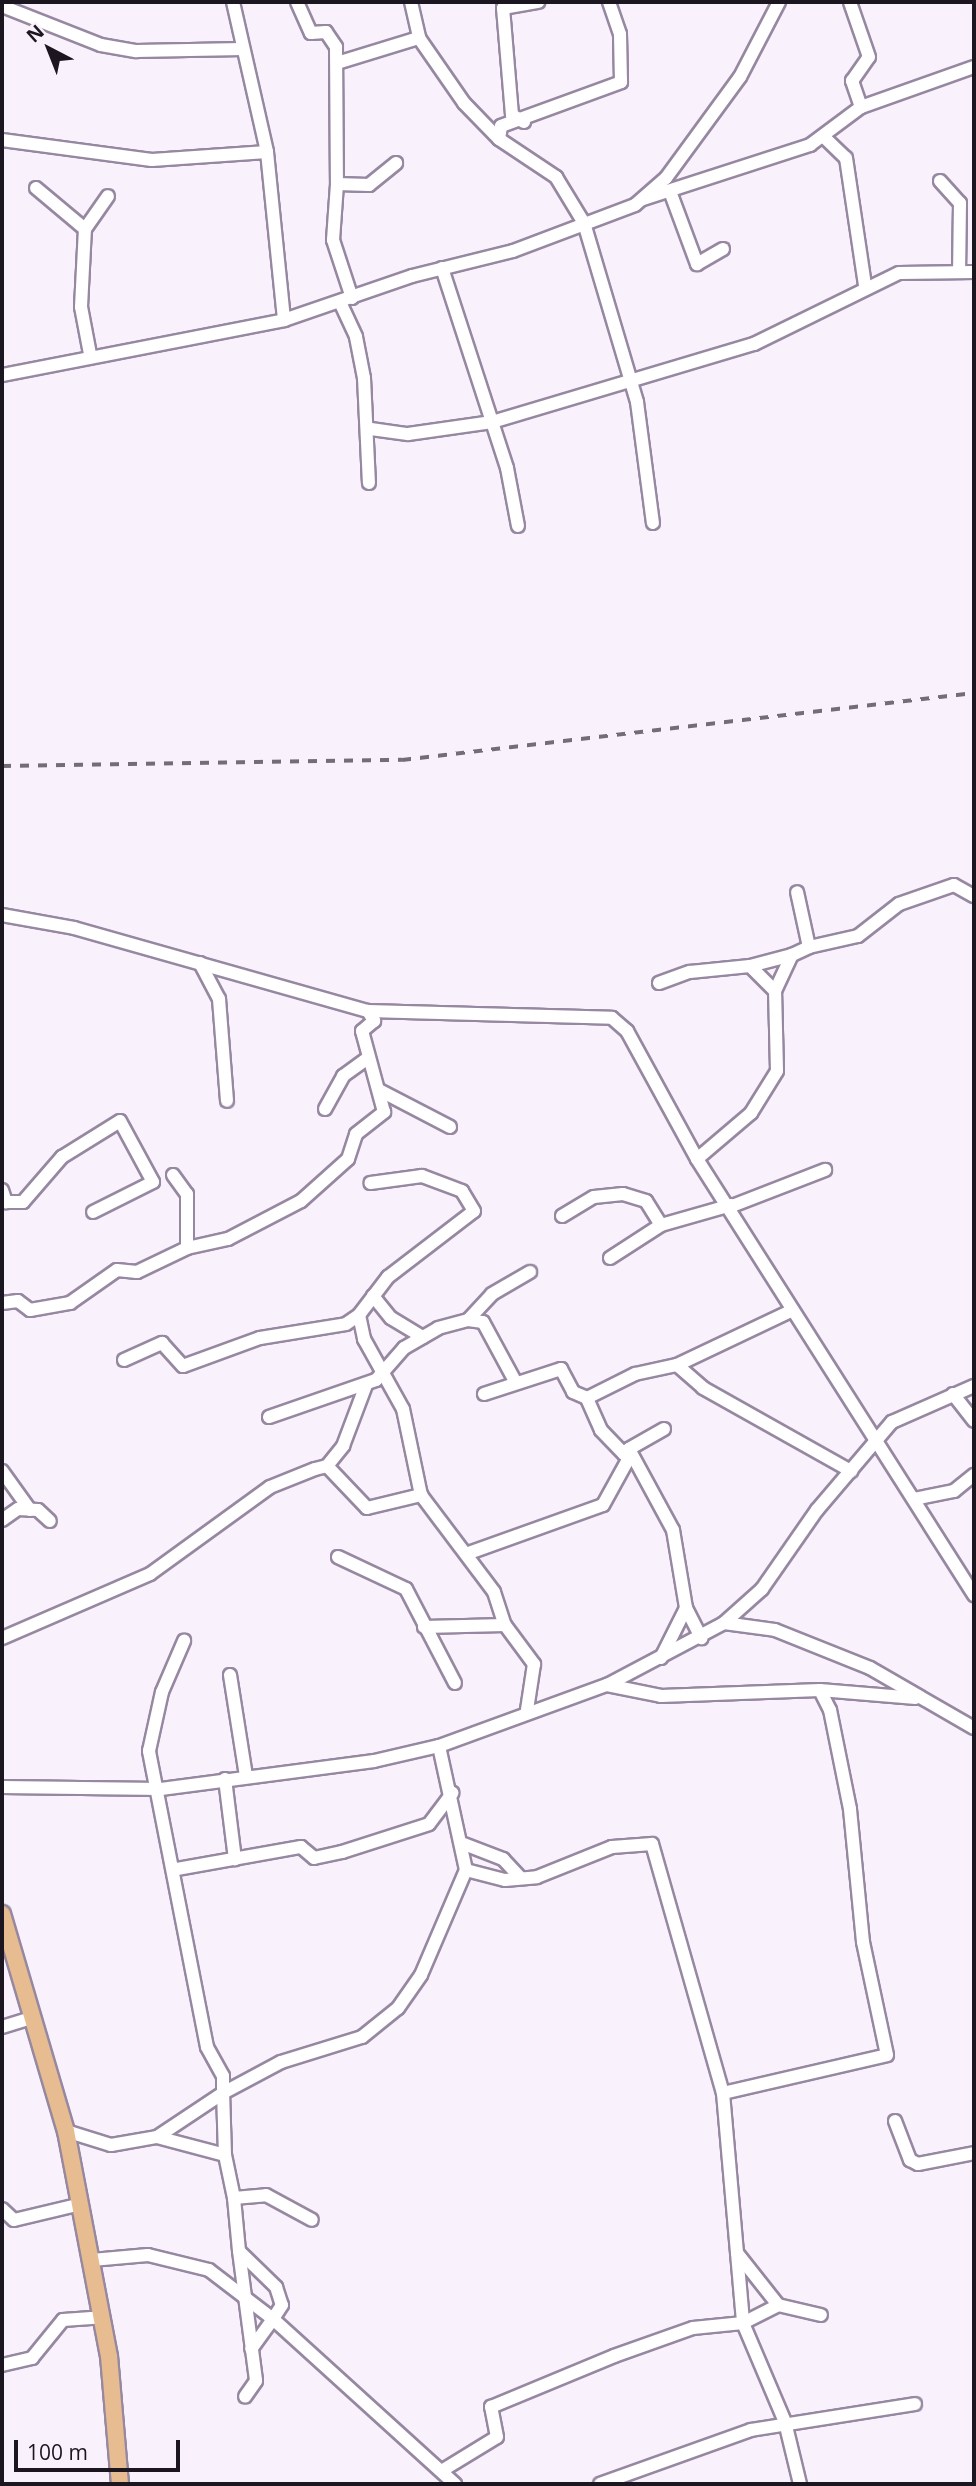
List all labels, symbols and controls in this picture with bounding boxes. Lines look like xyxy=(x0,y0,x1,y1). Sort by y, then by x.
north arrow xyxy=(14,14,84,84)
text: N xyxy=(21,19,49,48)
scale bar xyxy=(18,2426,184,2470)
text: 100 m xyxy=(27,2438,88,2466)

